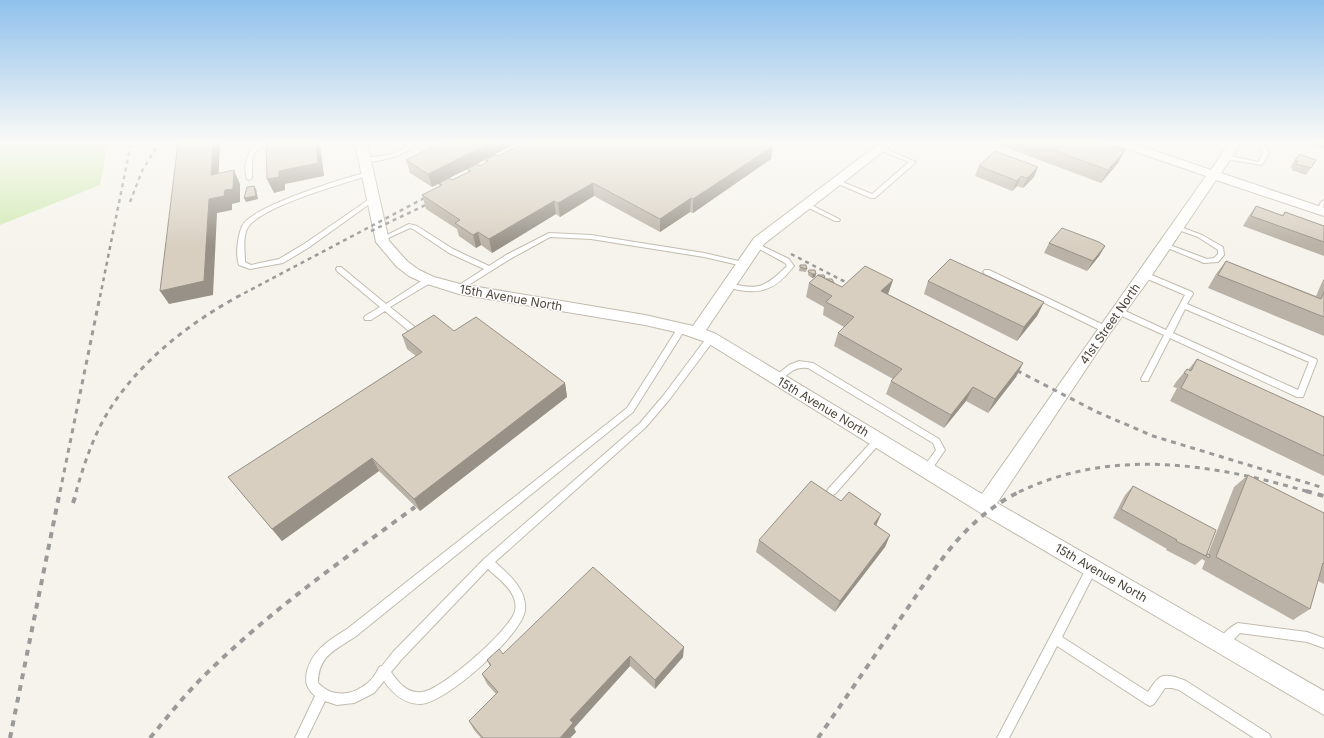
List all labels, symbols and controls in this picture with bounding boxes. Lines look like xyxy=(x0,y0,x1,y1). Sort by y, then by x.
street label: 41st Street North xyxy=(1076,280,1143,367)
street label: 15th Avenue North xyxy=(459,281,564,314)
street label: 15th Avenue North xyxy=(775,373,872,440)
street label: 15th Avenue North xyxy=(1052,540,1150,605)

